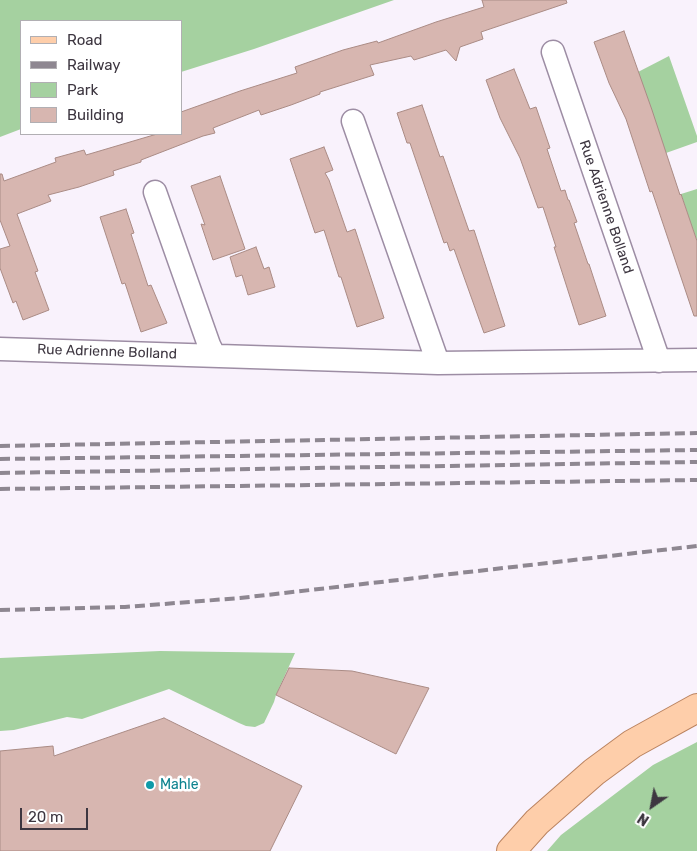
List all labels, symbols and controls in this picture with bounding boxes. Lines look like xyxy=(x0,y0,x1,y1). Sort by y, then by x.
legend xyxy=(20,20,182,135)
text: Road xyxy=(67,31,103,49)
text: Railway xyxy=(67,56,121,74)
text: Park xyxy=(67,81,98,99)
text: Building xyxy=(67,106,124,124)
street label: Rue Adrienne Bolland xyxy=(575,138,637,276)
street label: Rue Adrienne Bolland xyxy=(37,341,177,363)
place label: Mahle xyxy=(160,777,199,793)
marker: Mahle xyxy=(144,779,156,791)
north arrow xyxy=(627,781,677,831)
scale bar xyxy=(22,798,90,830)
text: 20 m xyxy=(28,808,63,826)
text: N xyxy=(635,809,652,829)

